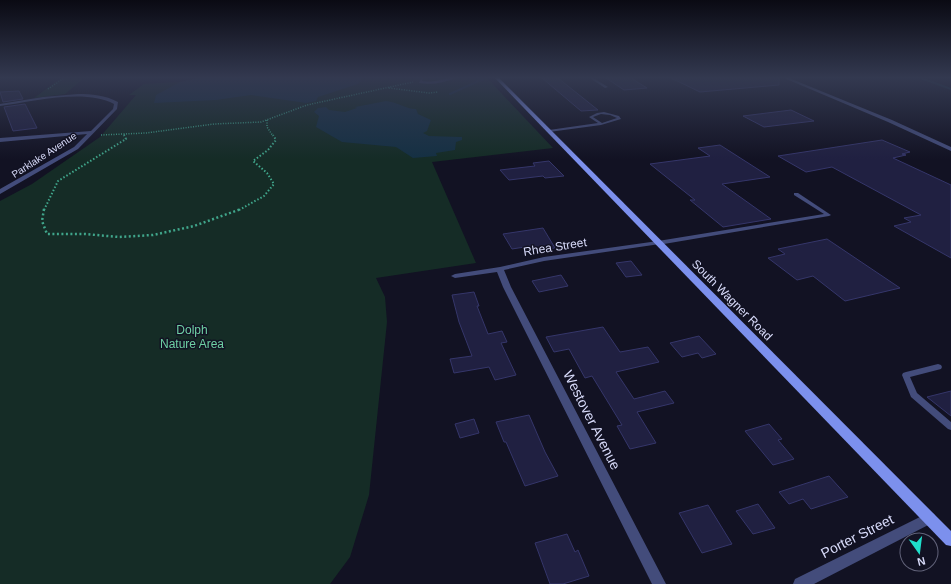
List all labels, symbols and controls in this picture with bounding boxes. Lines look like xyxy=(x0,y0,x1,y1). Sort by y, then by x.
street label: Parklake Avenue xyxy=(10,130,79,180)
street label: Rhea Street xyxy=(522,235,588,259)
street label: South Wagner Road xyxy=(689,257,775,343)
park label: Dolph Nature Area xyxy=(160,323,224,351)
street label: Westover Avenue xyxy=(560,368,624,472)
street label: Porter Street xyxy=(818,511,896,561)
north arrow xyxy=(899,532,939,572)
text: N xyxy=(916,555,927,568)

